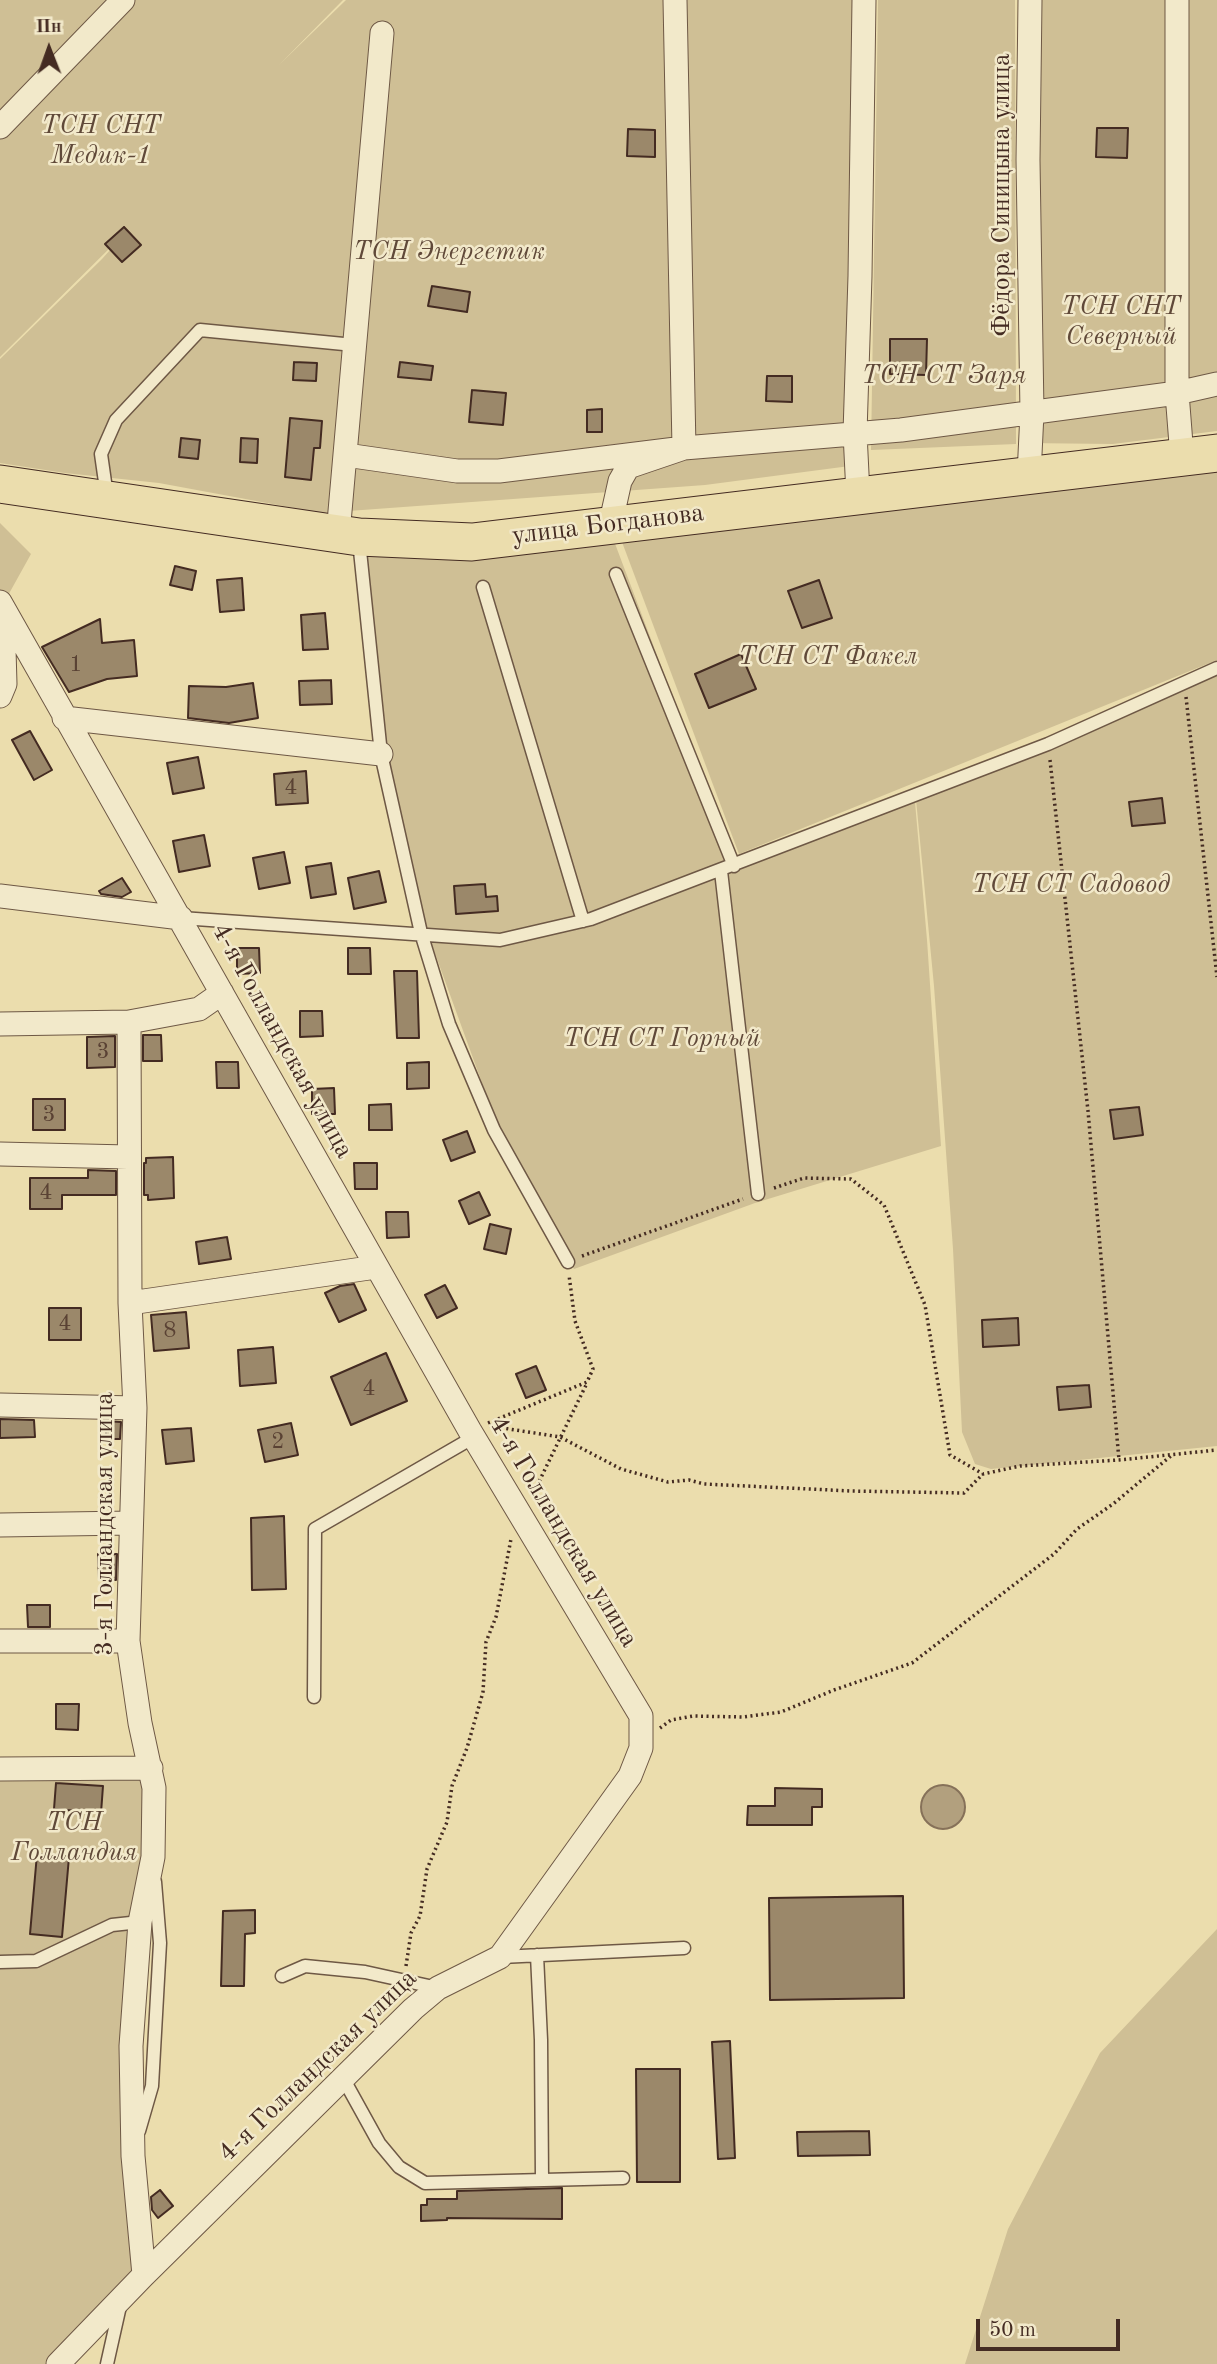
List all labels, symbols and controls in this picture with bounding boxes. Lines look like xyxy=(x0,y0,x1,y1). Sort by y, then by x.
north arrow xyxy=(14,14,84,84)
text: Пн xyxy=(35,18,62,37)
street label: Фёдора Синицына улица xyxy=(986,53,1018,337)
park label: ТСН СНТ Медик-1 xyxy=(41,110,161,172)
park label: ТСН Энергетик xyxy=(353,236,545,268)
park label: ТСН СНТ Северный xyxy=(1061,291,1181,352)
park label: ТСН СТ Заря xyxy=(862,360,1026,392)
street label: улица Богданова xyxy=(510,498,706,552)
park label: ТСН СТ Факел xyxy=(738,641,918,673)
house number: 1 xyxy=(69,651,83,679)
house number: 4 xyxy=(284,774,298,802)
park label: ТСН СТ Садовод xyxy=(972,869,1170,901)
street label: 4-я Голландская улица xyxy=(204,918,360,1164)
park label: ТСН СТ Горный xyxy=(564,1023,760,1055)
house number: 3 xyxy=(96,1038,110,1066)
house number: 3 xyxy=(42,1101,56,1129)
house number: 4 xyxy=(39,1179,53,1207)
house number: 4 xyxy=(58,1310,72,1338)
house number: 8 xyxy=(163,1317,177,1345)
house number: 4 xyxy=(362,1375,376,1403)
street label: 3-я Голландская улица xyxy=(89,1392,121,1656)
street label: 4-я Голландская улица xyxy=(482,1411,644,1653)
house number: 2 xyxy=(271,1428,285,1456)
park label: ТСН Голландия xyxy=(11,1807,137,1868)
street label: 4-я Голландская улица xyxy=(212,1963,424,2169)
scale bar xyxy=(979,2304,1122,2348)
text: 50 m xyxy=(989,2320,1036,2341)

